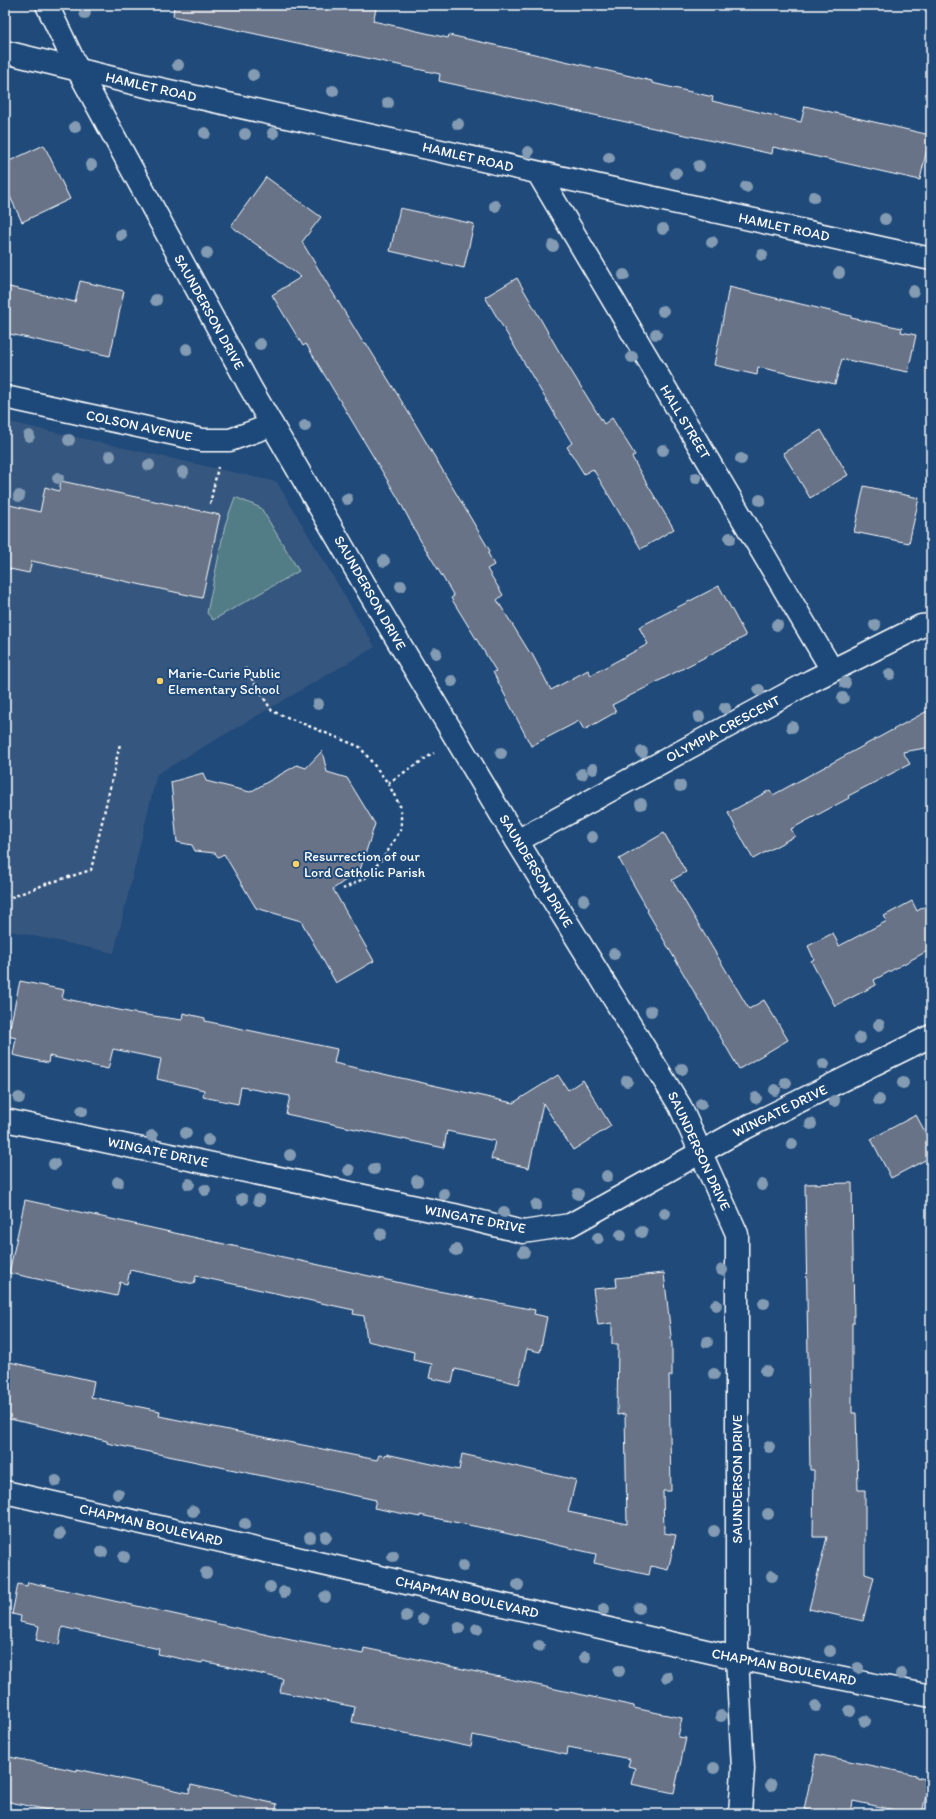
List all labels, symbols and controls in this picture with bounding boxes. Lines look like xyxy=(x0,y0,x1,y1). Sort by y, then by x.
street label: HAMLET ROAD xyxy=(104,68,198,106)
street label: HAMLET ROAD xyxy=(421,138,515,176)
street label: HAMLET ROAD xyxy=(737,209,831,245)
street label: SAUNDERSON DRIVE xyxy=(170,251,248,373)
street label: HALL STREET xyxy=(656,382,714,462)
street label: COLSON AVENUE xyxy=(84,406,194,446)
street label: SAUNDERSON DRIVE xyxy=(330,533,410,653)
place label: Marie-Curie Public Elementary School xyxy=(168,665,280,698)
marker: Marie-Curie Public Elementary School xyxy=(155,676,165,686)
street label: OLYMPIA CRESCENT xyxy=(663,692,783,766)
street label: SAUNDERSON DRIVE xyxy=(495,811,577,931)
place label: Resurrection of our Lord Catholic Parish xyxy=(304,848,426,881)
marker: Resurrection of our Lord Catholic Parish xyxy=(291,859,301,869)
street label: WINGATE DRIVE xyxy=(730,1081,830,1141)
street label: SAUNDERSON DRIVE xyxy=(664,1089,734,1213)
street label: WINGATE DRIVE xyxy=(106,1133,210,1171)
street label: WINGATE DRIVE xyxy=(423,1201,527,1237)
street label: SAUNDERSON DRIVE xyxy=(729,1414,746,1544)
street label: CHAPMAN BOULEVARD xyxy=(77,1500,225,1550)
street label: CHAPMAN BOULEVARD xyxy=(393,1572,541,1622)
street label: CHAPMAN BOULEVARD xyxy=(710,1645,858,1689)

